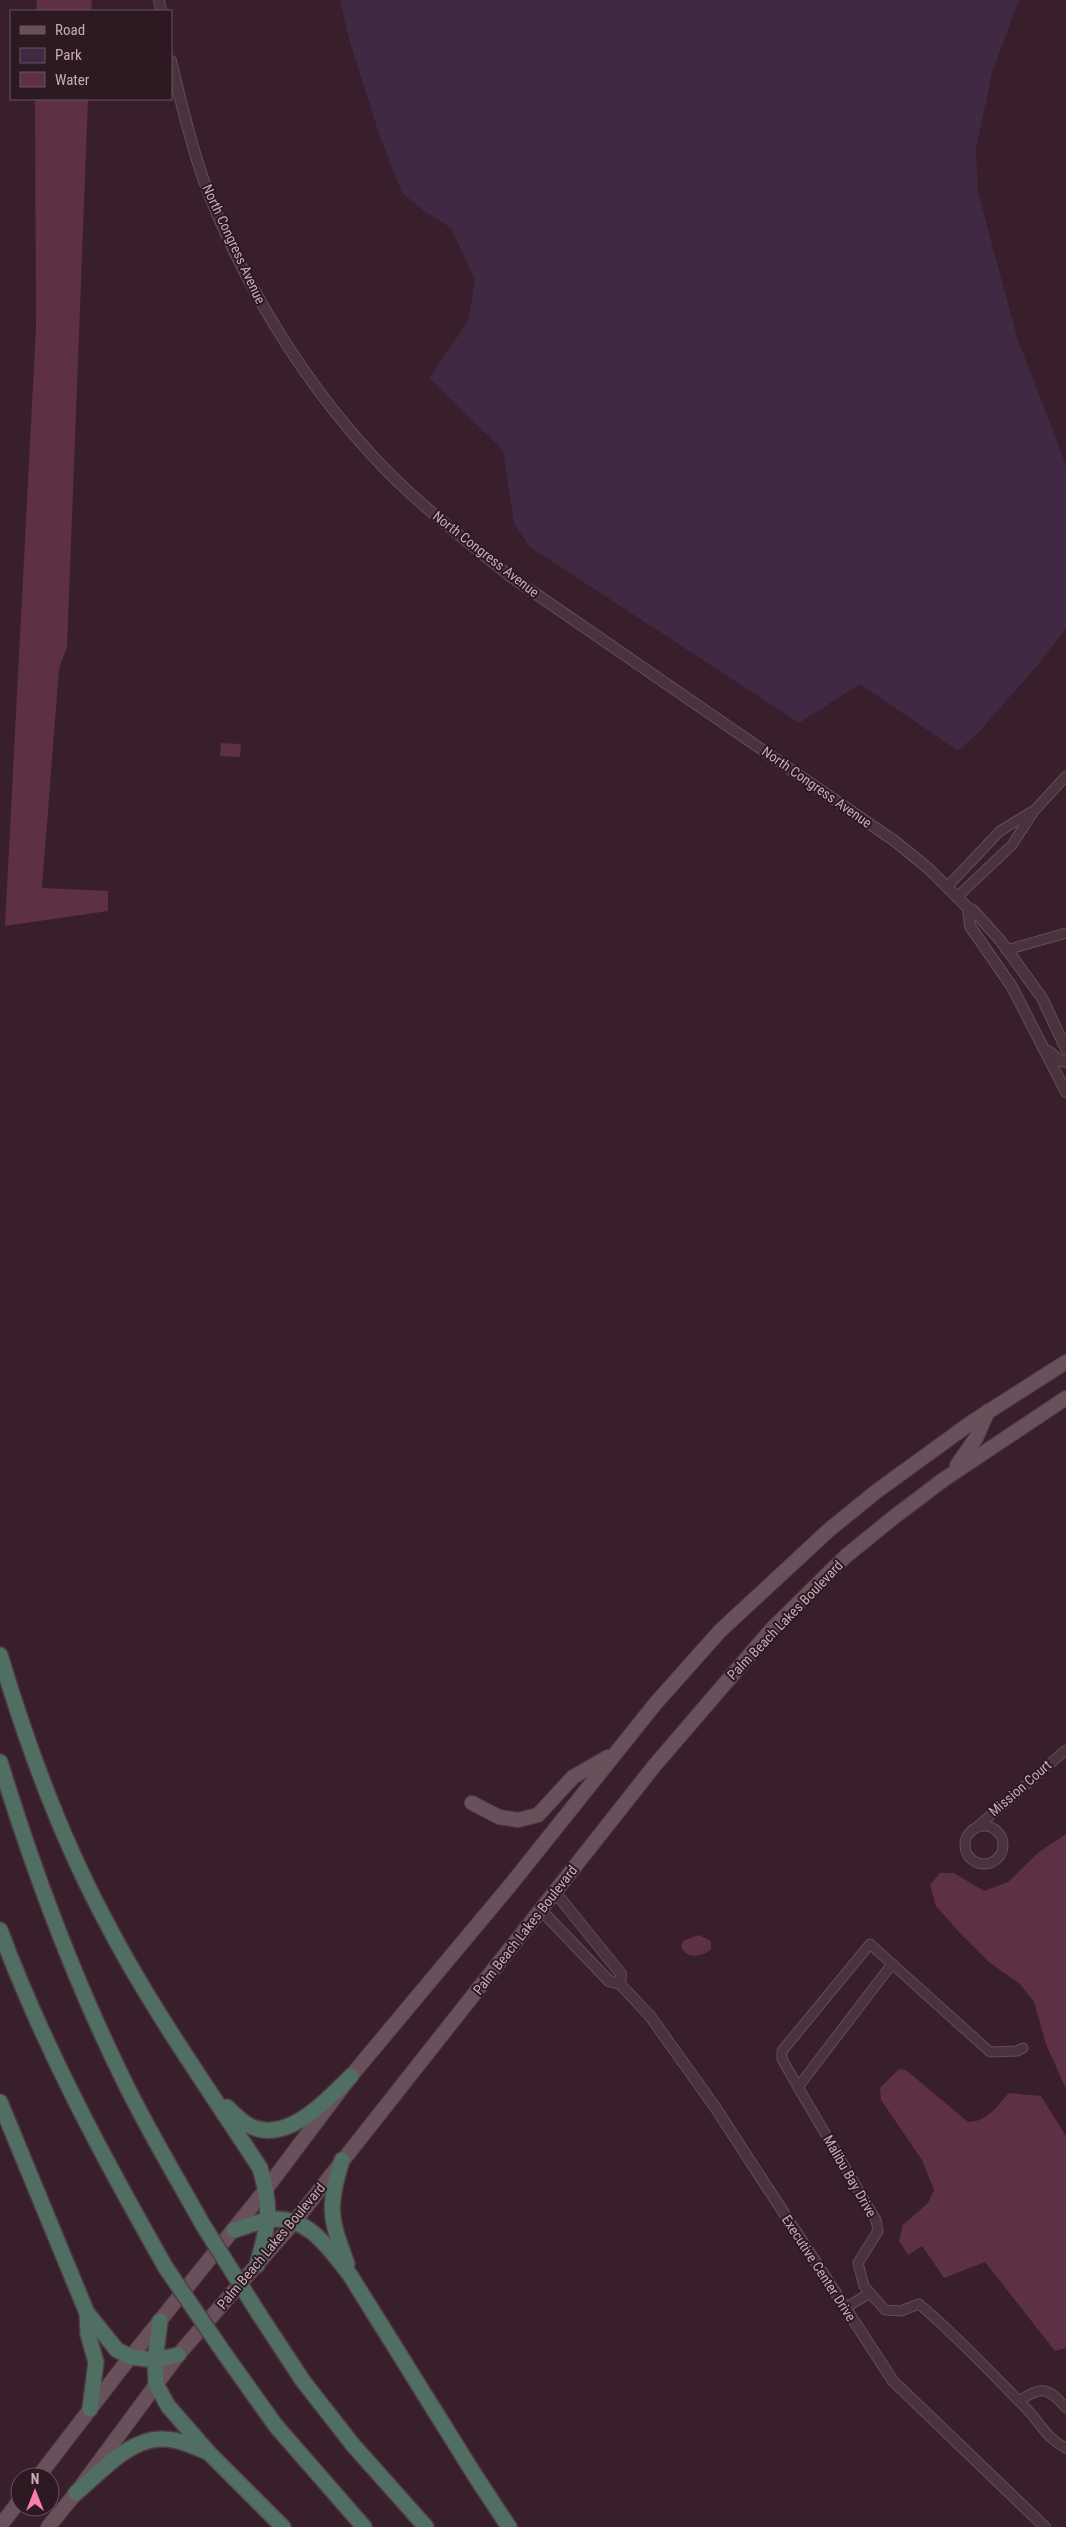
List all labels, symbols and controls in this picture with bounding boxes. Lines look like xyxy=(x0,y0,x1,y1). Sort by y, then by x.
legend xyxy=(10,10,172,100)
text: Road xyxy=(55,21,85,39)
text: Park xyxy=(55,46,82,64)
text: Water xyxy=(55,71,90,89)
street label: North Congress Avenue xyxy=(199,182,269,307)
street label: North Congress Avenue xyxy=(430,508,543,601)
street label: North Congress Avenue xyxy=(759,743,875,831)
street label: Palm Beach Lakes Boulevard xyxy=(724,1557,846,1683)
street label: Mission Court xyxy=(986,1757,1054,1819)
street label: Palm Beach Lakes Boulevard xyxy=(470,1862,580,1998)
street label: Malibu Bay Drive xyxy=(820,2132,880,2220)
street label: Palm Beach Lakes Boulevard xyxy=(214,2180,328,2312)
street label: Executive Center Drive xyxy=(779,2212,859,2324)
north arrow xyxy=(10,2467,60,2517)
text: N xyxy=(31,2471,39,2487)

